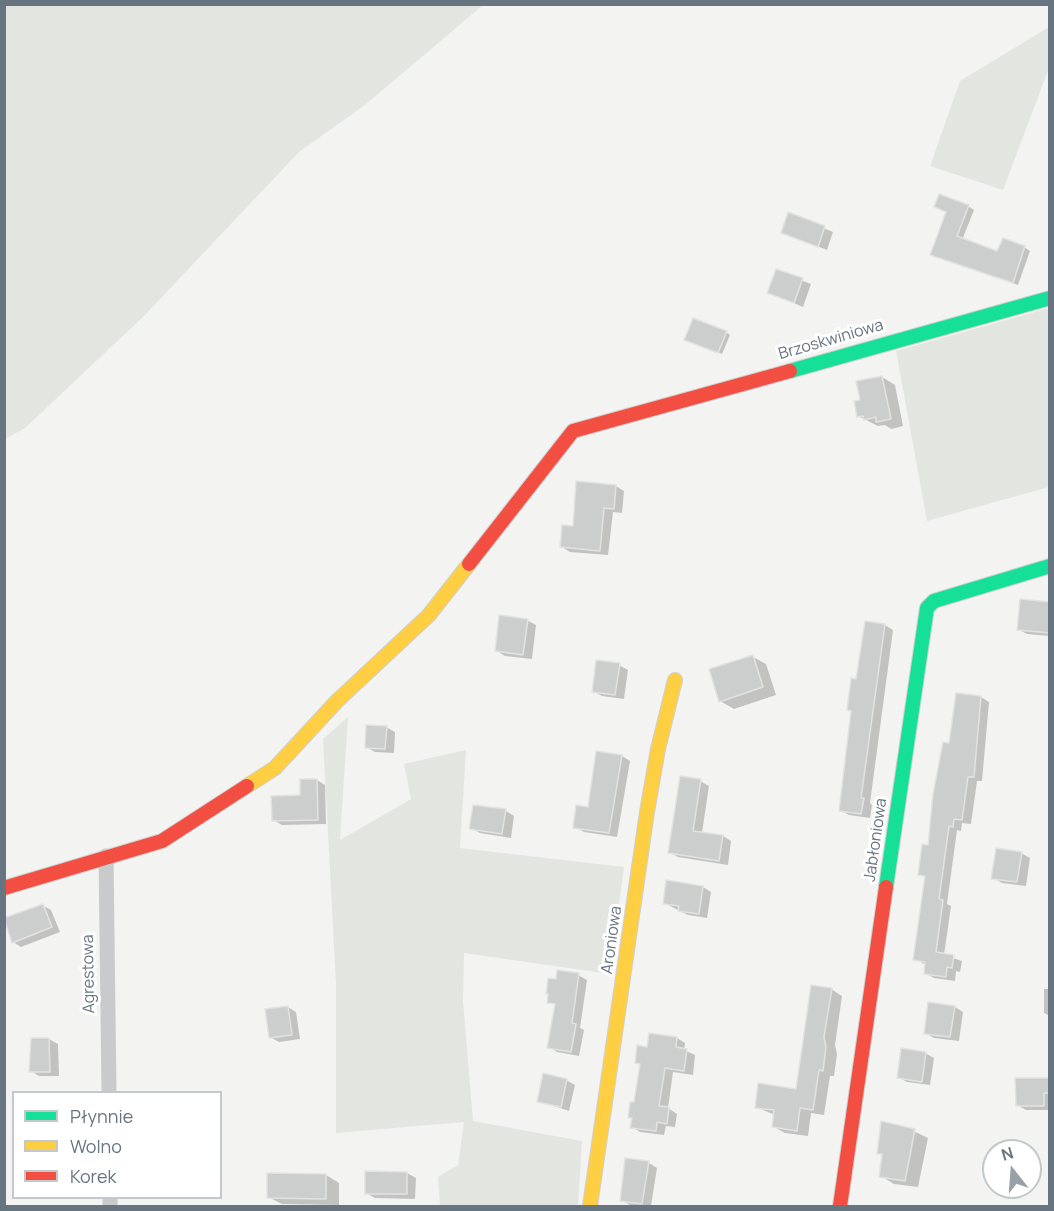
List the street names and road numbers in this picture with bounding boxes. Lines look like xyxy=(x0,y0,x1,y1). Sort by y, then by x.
street label: Brzoskwiniowa xyxy=(776,316,886,364)
street label: Jabłoniowa xyxy=(861,797,891,883)
street label: Aroniowa xyxy=(598,905,626,975)
street label: Agrestowa xyxy=(79,934,99,1014)

